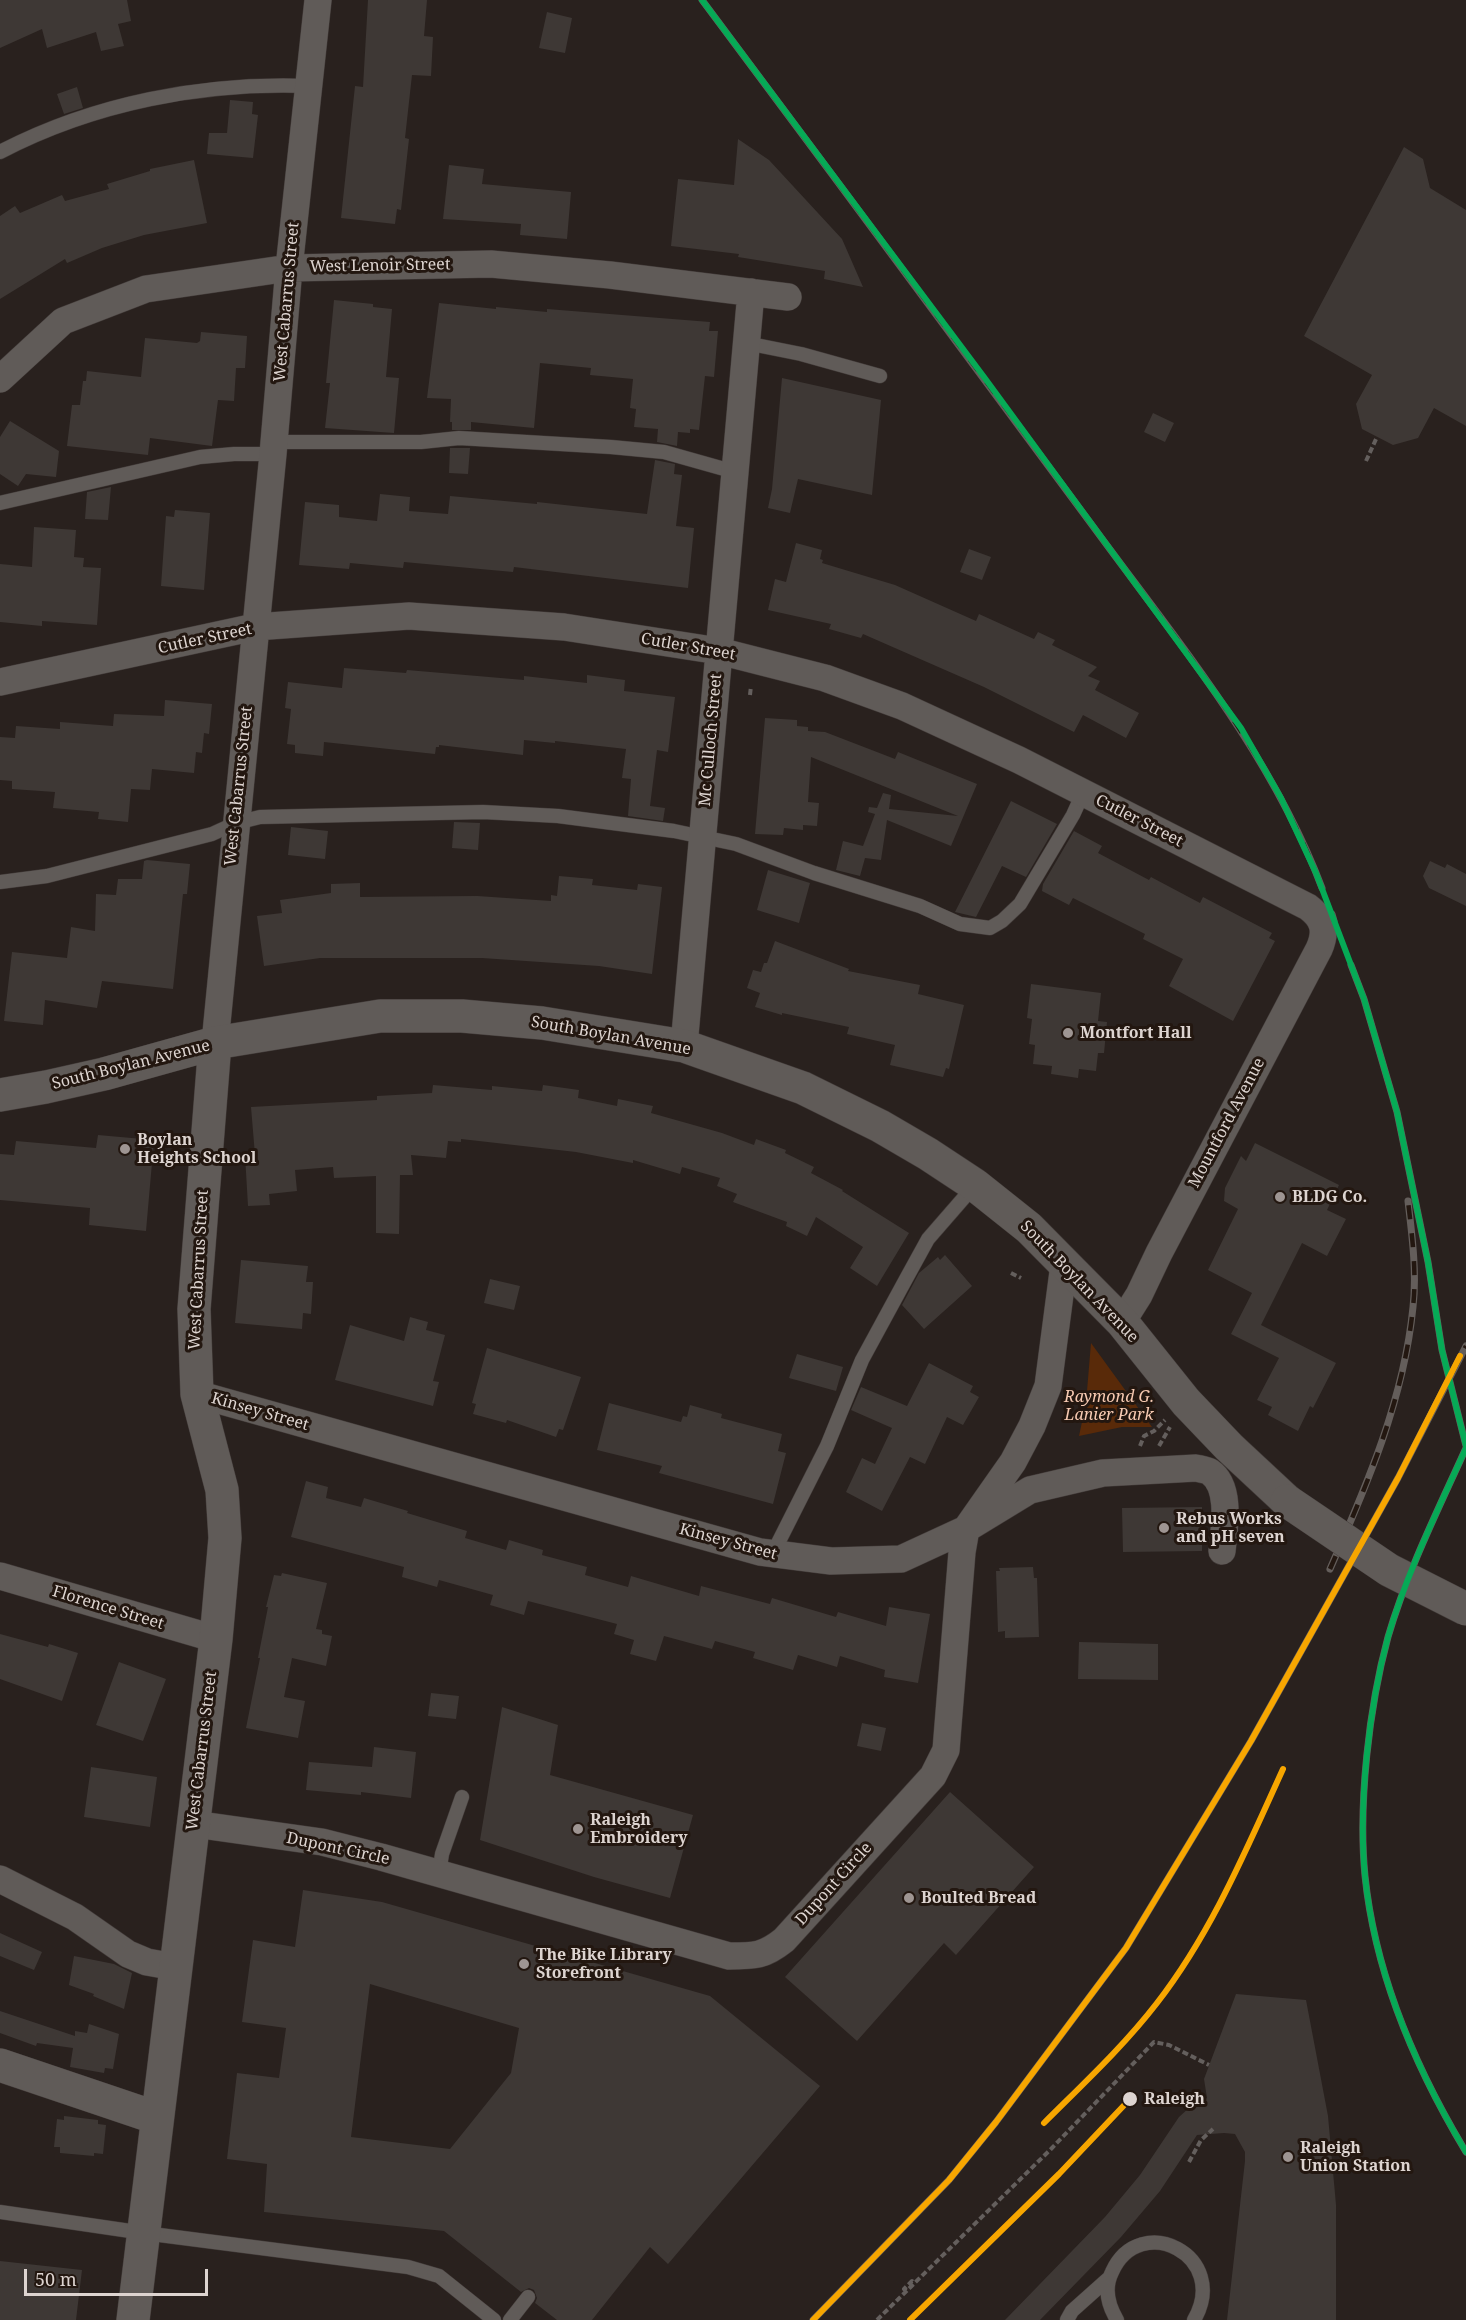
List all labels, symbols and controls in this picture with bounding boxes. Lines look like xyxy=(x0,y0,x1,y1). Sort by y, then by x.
street label: West Cabarrus Street xyxy=(270,221,304,383)
street label: West Lenoir Street xyxy=(309,255,451,277)
street label: Cutler Street xyxy=(156,620,254,658)
street label: Cutler Street xyxy=(639,629,737,665)
street label: Mc Culloch Street xyxy=(696,673,726,807)
street label: West Cabarrus Street xyxy=(221,705,257,867)
street label: Cutler Street xyxy=(1092,791,1186,851)
street label: South Boylan Avenue xyxy=(530,1012,692,1060)
place label: Montfort Hall xyxy=(1080,1023,1192,1043)
marker: Montfort Hall xyxy=(1061,1026,1075,1040)
street label: South Boylan Avenue xyxy=(50,1036,212,1094)
street label: Mountford Avenue xyxy=(1185,1055,1269,1191)
place label: Boylan Heights School xyxy=(137,1130,257,1168)
marker: Boylan Heights School xyxy=(118,1142,132,1156)
place label: BLDG Co. xyxy=(1292,1187,1367,1207)
street label: West Cabarrus Street xyxy=(185,1189,213,1351)
marker: BLDG Co. xyxy=(1273,1190,1287,1204)
street label: South Boylan Avenue xyxy=(1016,1217,1142,1347)
park label: Raymond G. Lanier Park xyxy=(1064,1387,1154,1425)
street label: Kinsey Street xyxy=(209,1389,311,1435)
place label: Rebus Works and pH seven xyxy=(1176,1509,1285,1547)
street label: Kinsey Street xyxy=(677,1520,779,1564)
marker: Rebus Works and pH seven xyxy=(1157,1521,1171,1535)
street label: Florence Street xyxy=(50,1582,166,1634)
street label: West Cabarrus Street xyxy=(183,1670,221,1832)
place label: Raleigh Embroidery xyxy=(590,1810,688,1848)
marker: Raleigh Embroidery xyxy=(571,1822,585,1836)
street label: Dupont Circle xyxy=(285,1829,391,1869)
street label: Dupont Circle xyxy=(792,1839,876,1929)
place label: Boulted Bread xyxy=(921,1888,1036,1908)
marker: Boulted Bread xyxy=(902,1891,916,1905)
place label: The Bike Library Storefront xyxy=(536,1945,672,1983)
marker: The Bike Library Storefront xyxy=(517,1957,531,1971)
place label: Raleigh xyxy=(1144,2089,1205,2109)
marker: Raleigh xyxy=(1121,2090,1139,2108)
place label: Raleigh Union Station xyxy=(1300,2138,1411,2176)
marker: Raleigh Union Station xyxy=(1281,2150,1295,2164)
scale bar xyxy=(27,2257,212,2295)
text: 50 m xyxy=(35,2267,77,2291)

